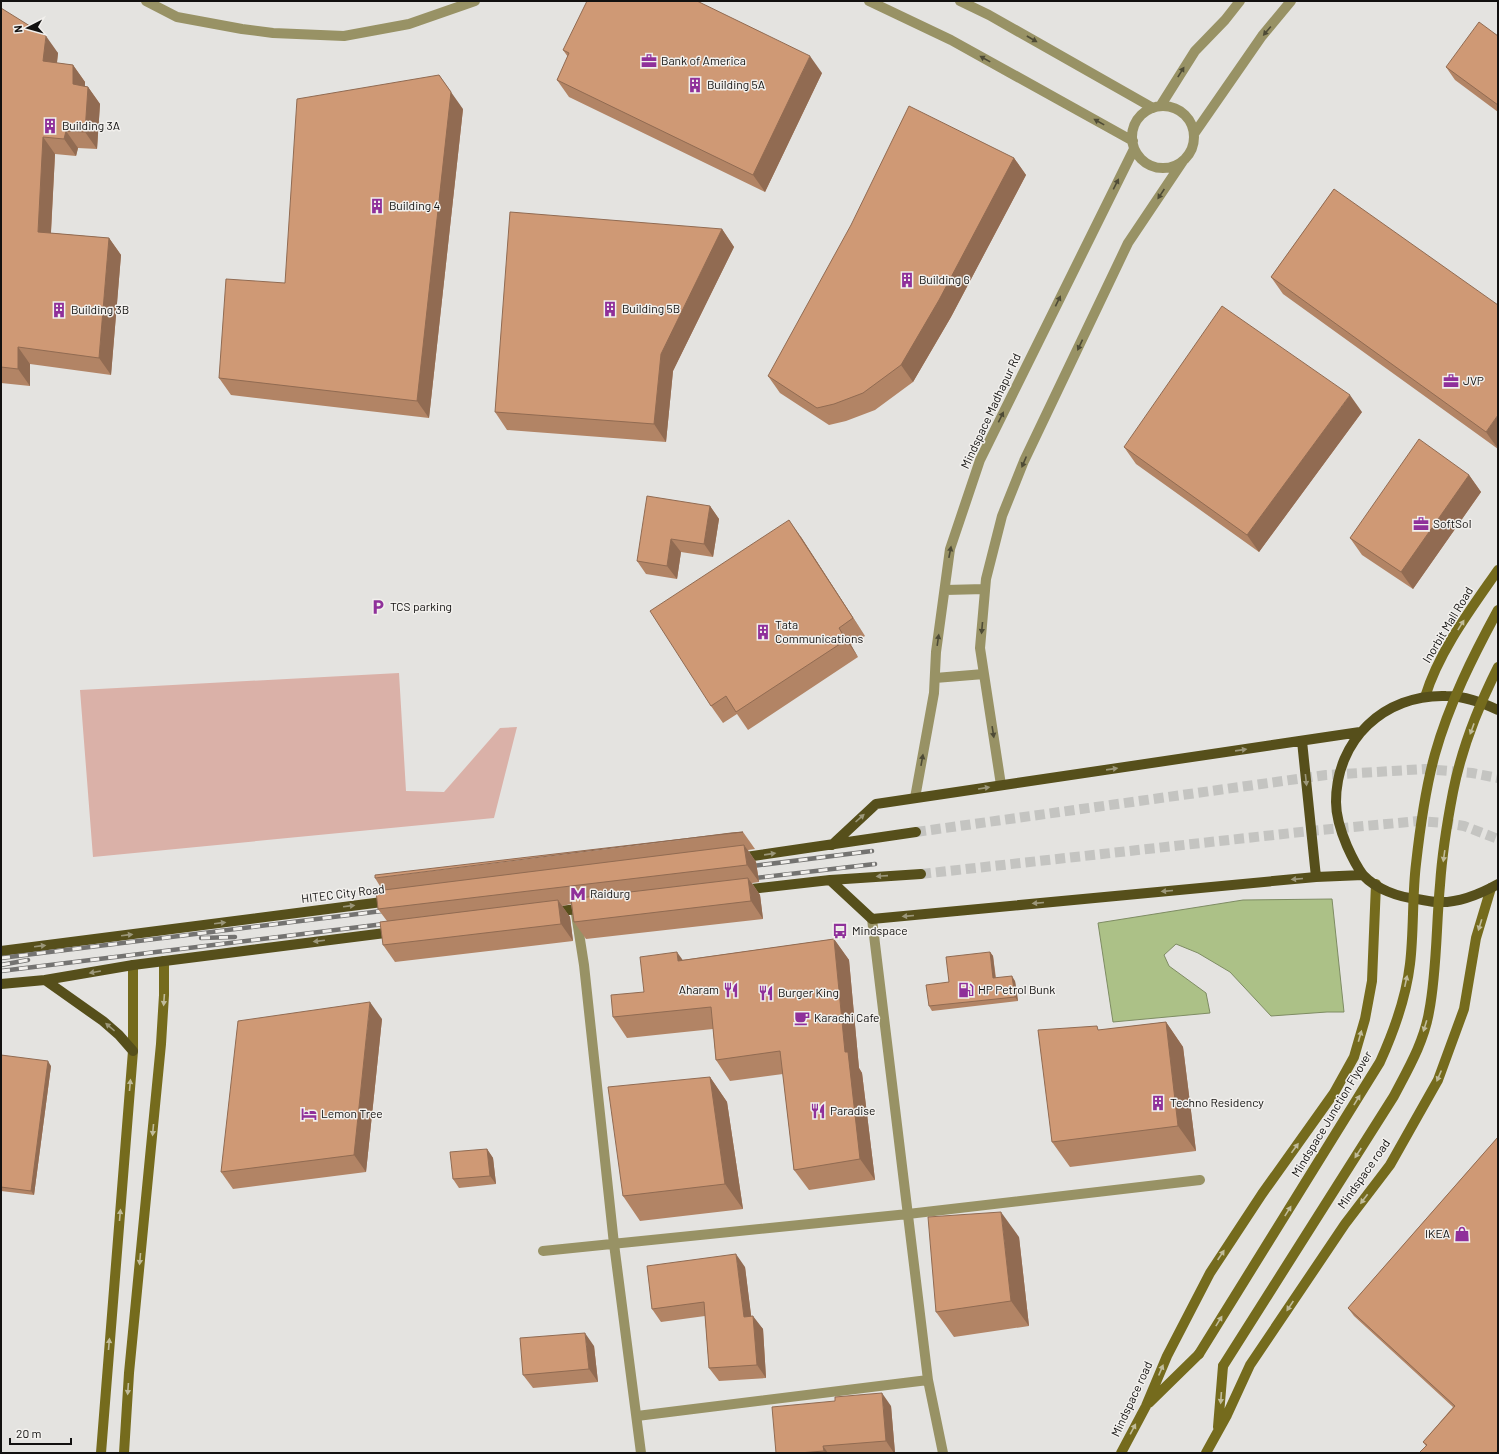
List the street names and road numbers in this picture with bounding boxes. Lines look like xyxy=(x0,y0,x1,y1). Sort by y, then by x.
street label: Mindspace Madhapur Rd xyxy=(957,351,1023,470)
street label: Inorbit Mall Road xyxy=(1419,584,1475,665)
street label: HITEC City Road xyxy=(300,881,385,905)
street label: Mindspace Junction Flyover xyxy=(1288,1047,1375,1179)
street label: Mindspace road xyxy=(1334,1136,1392,1211)
street label: Mindspace road xyxy=(1107,1359,1155,1439)

